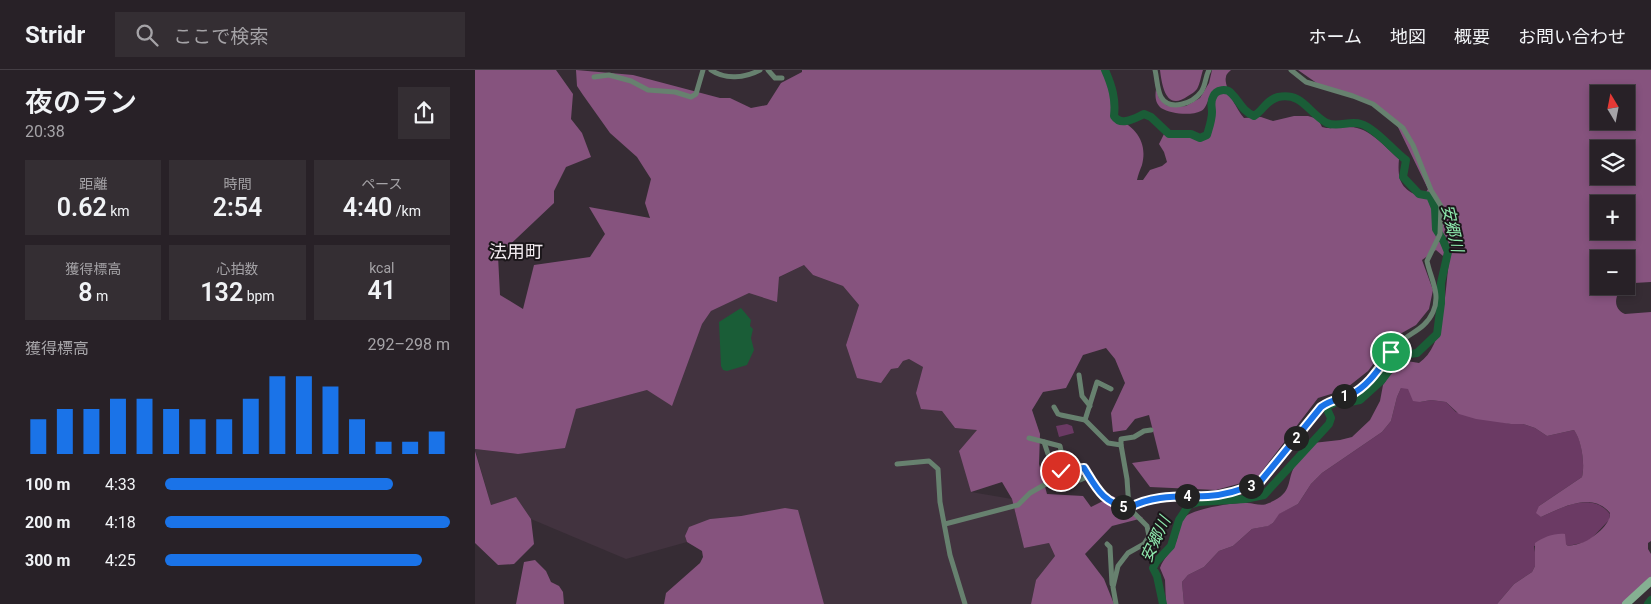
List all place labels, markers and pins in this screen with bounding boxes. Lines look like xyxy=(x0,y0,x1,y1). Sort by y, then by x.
pin xyxy=(1370,331,1412,373)
pin: 1 xyxy=(1331,384,1357,408)
pin: 2 xyxy=(1283,426,1309,450)
pin xyxy=(1040,450,1082,492)
pin: 3 xyxy=(1239,474,1263,498)
pin: 4 xyxy=(1175,484,1199,508)
pin: 5 xyxy=(1111,494,1135,520)

